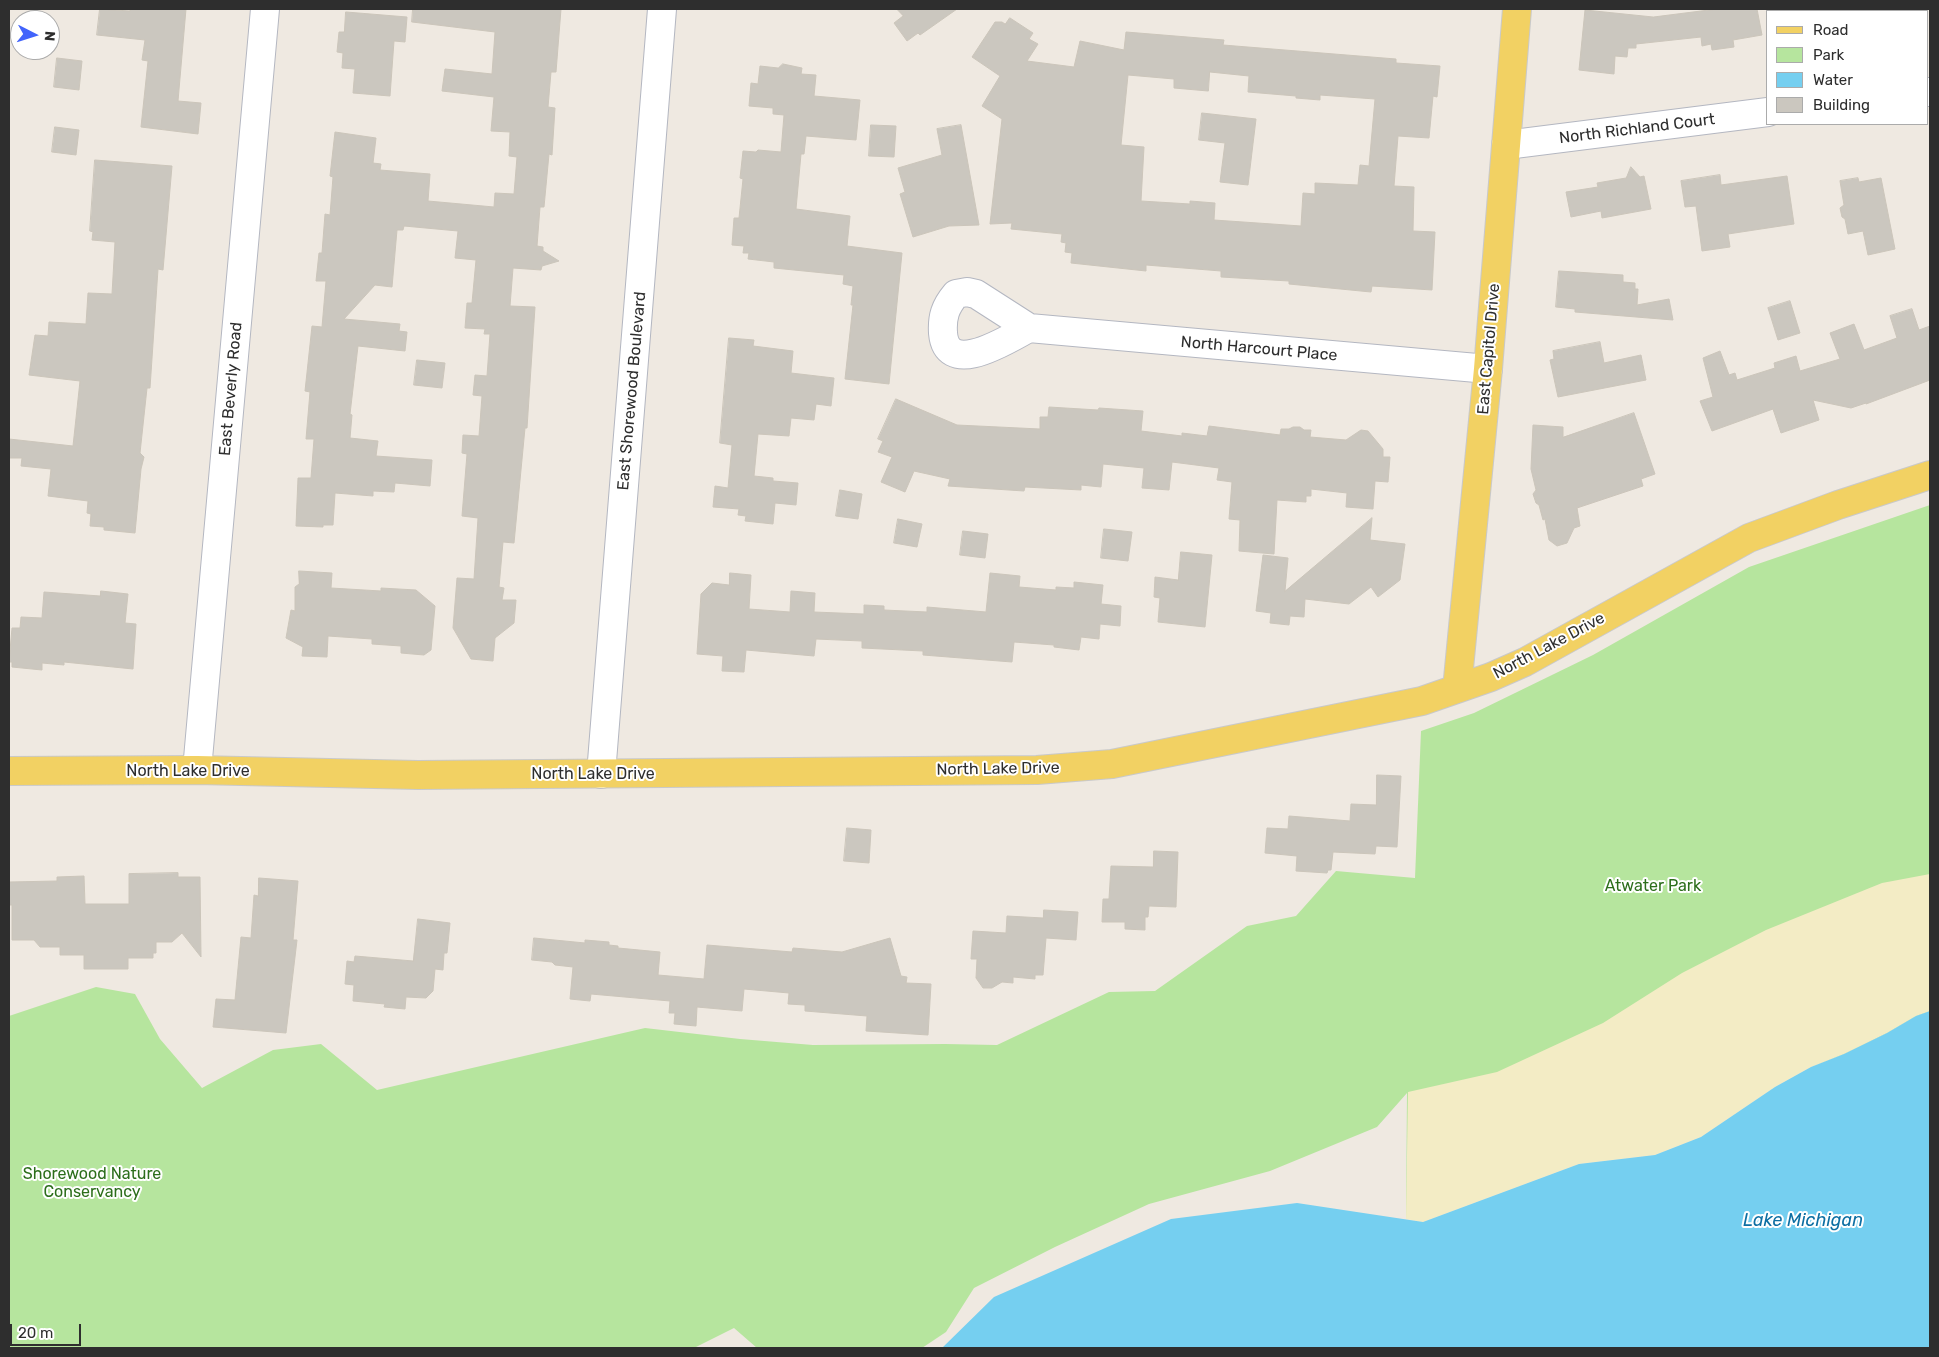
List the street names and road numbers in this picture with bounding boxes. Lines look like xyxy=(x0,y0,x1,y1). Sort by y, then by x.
street label: North Richland Court xyxy=(1558,110,1716,148)
street label: East Capitol Drive xyxy=(1474,283,1504,415)
street label: East Shorewood Boulevard xyxy=(614,291,650,491)
street label: East Beverly Road xyxy=(216,321,246,457)
street label: North Harcourt Place xyxy=(1180,333,1338,365)
street label: North Lake Drive xyxy=(1490,609,1608,683)
street label: North Lake Drive xyxy=(936,758,1060,780)
street label: North Lake Drive xyxy=(126,761,250,781)
street label: North Lake Drive xyxy=(531,764,655,784)

